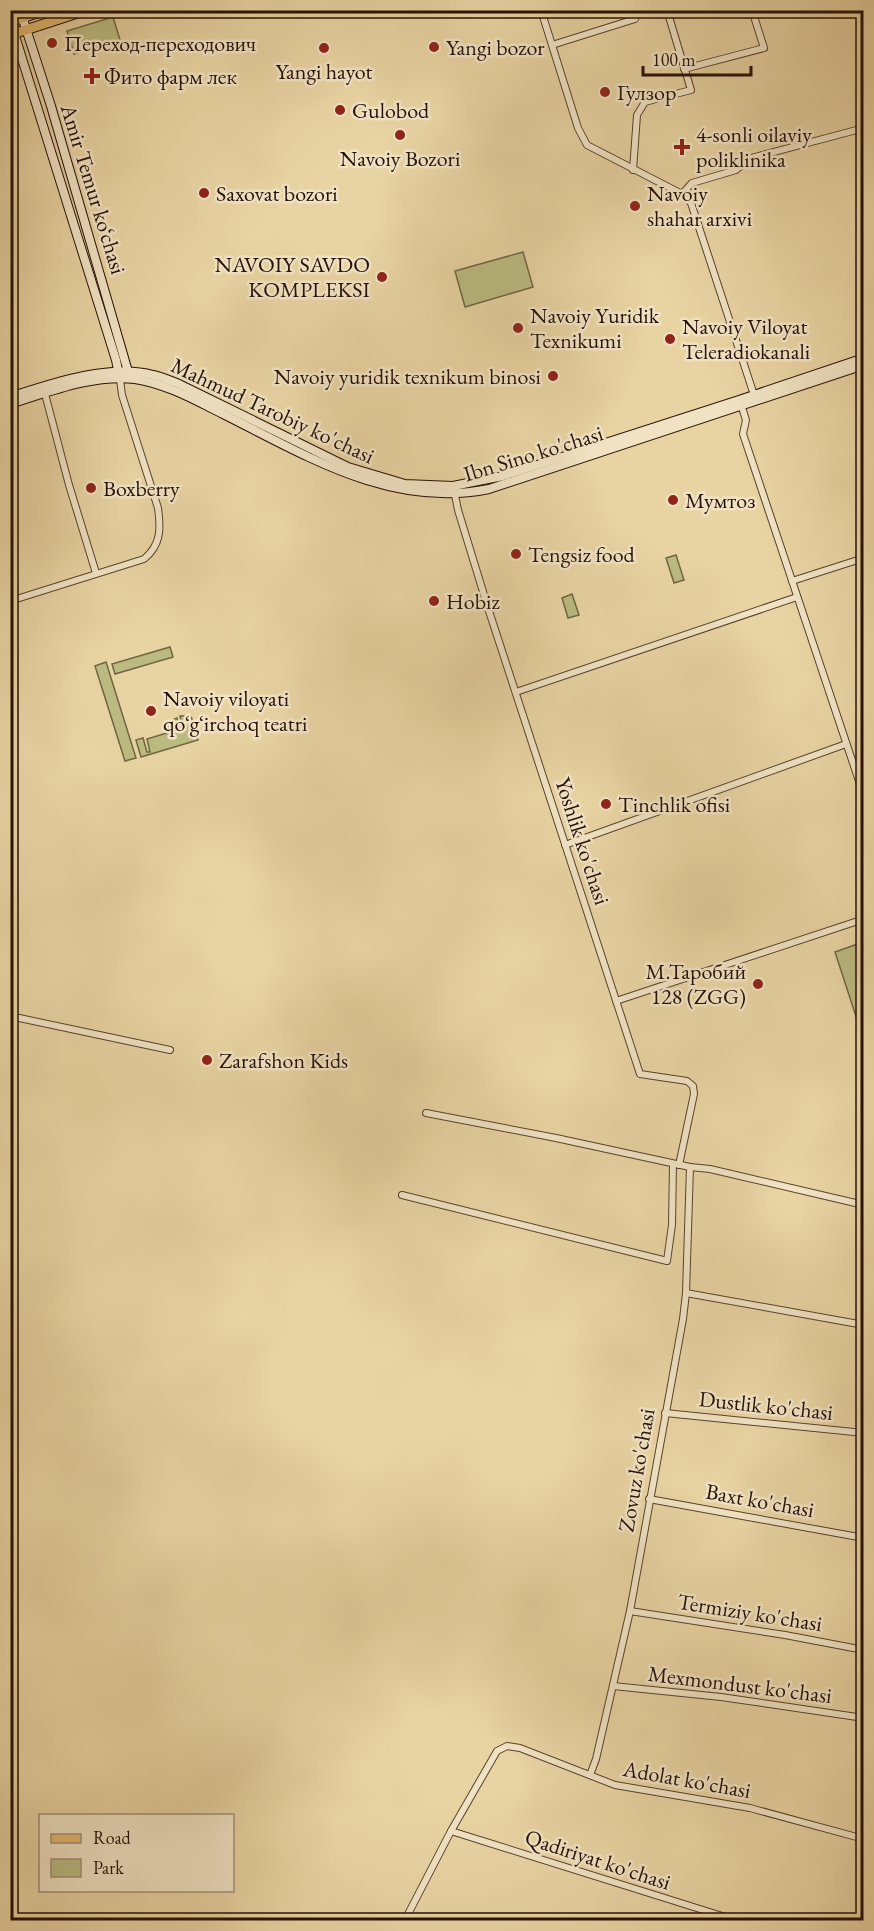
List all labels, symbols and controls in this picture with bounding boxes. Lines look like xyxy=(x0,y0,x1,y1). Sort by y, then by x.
place label: Переход-переходович xyxy=(64,29,256,58)
place label: Yangi bozor xyxy=(446,33,545,62)
marker: Переход-переходович xyxy=(45,36,59,50)
scale bar xyxy=(643,39,751,77)
marker: Yangi bozor xyxy=(427,40,441,54)
marker: Yangi hayot xyxy=(317,41,331,55)
text: 100 m xyxy=(652,48,696,71)
place label: Yangi hayot xyxy=(275,57,373,86)
place label: Фито фарм лек xyxy=(104,62,237,91)
marker: Фито фарм лек xyxy=(85,69,99,83)
place label: Гулзор xyxy=(617,78,676,107)
marker: Гулзор xyxy=(598,85,612,99)
place label: Gulobod xyxy=(352,96,430,125)
street label: Amir Temur ko‘chasi xyxy=(54,100,133,278)
marker: Gulobod xyxy=(333,103,347,117)
place label: 4-sonli oilaviy poliklinika xyxy=(696,120,812,174)
marker: Navoiy Bozori xyxy=(393,128,407,142)
marker: 4-sonli oilaviy poliklinika xyxy=(673,138,691,156)
place label: Navoiy Bozori xyxy=(340,144,460,173)
place label: Saxovat bozori xyxy=(216,179,338,208)
place label: Navoiy shahar arxivi xyxy=(647,179,752,233)
marker: Saxovat bozori xyxy=(197,186,211,200)
marker: Navoiy shahar arxivi xyxy=(628,199,642,213)
place label: NAVOIY SAVDO KOMPLEKSI xyxy=(215,250,371,304)
marker: NAVOIY SAVDO KOMPLEKSI xyxy=(375,270,389,284)
place label: Navoiy Yuridik Texnikumi xyxy=(530,301,660,355)
place label: Navoiy Viloyat Teleradiokanali xyxy=(682,312,810,366)
marker: Navoiy Yuridik Texnikumi xyxy=(511,321,525,335)
marker: Navoiy Viloyat Teleradiokanali xyxy=(663,332,677,346)
street label: Mahmud Tarobiy ko'chasi xyxy=(166,351,379,470)
place label: Navoiy yuridik texnikum binosi xyxy=(274,362,541,391)
marker: Navoiy yuridik texnikum binosi xyxy=(546,369,560,383)
street label: Ibn Sino ko'chasi xyxy=(460,418,606,488)
place label: Boxberry xyxy=(103,474,180,503)
marker: Boxberry xyxy=(84,481,98,495)
place label: Мумтоз xyxy=(685,486,755,515)
marker: Мумтоз xyxy=(666,493,680,507)
place label: Tengsiz food xyxy=(528,540,636,569)
marker: Tengsiz food xyxy=(509,547,523,561)
place label: Hobiz xyxy=(446,587,500,616)
marker: Hobiz xyxy=(427,594,441,608)
place label: Navoiy viloyati qoʻgʻirchoq teatri xyxy=(163,684,307,738)
marker: Navoiy viloyati qoʻgʻirchoq teatri xyxy=(144,704,158,718)
street label: Yoshlik ko'chasi xyxy=(548,774,617,909)
place label: Tinchlik ofisi xyxy=(618,790,730,819)
marker: Tinchlik ofisi xyxy=(599,797,613,811)
place label: М.Таробий 128 (ZGG) xyxy=(646,957,746,1011)
marker: М.Таробий 128 (ZGG) xyxy=(751,977,765,991)
place label: Zarafshon Kids xyxy=(219,1046,348,1075)
marker: Zarafshon Kids xyxy=(200,1053,214,1067)
street label: Dustlik ko'chasi xyxy=(697,1384,834,1427)
street label: Zovuz ko'chasi xyxy=(611,1406,662,1534)
street label: Baxt ko'chasi xyxy=(703,1477,816,1524)
street label: Termiziy ko'chasi xyxy=(676,1587,824,1638)
street label: Mexmondust ko'chasi xyxy=(646,1659,834,1710)
street label: Adolat ko'chasi xyxy=(620,1754,753,1805)
legend xyxy=(39,1814,234,1892)
street label: Qadiriyat ko'chasi xyxy=(521,1822,674,1897)
text: Road xyxy=(93,1826,132,1849)
text: Park xyxy=(93,1856,124,1879)

